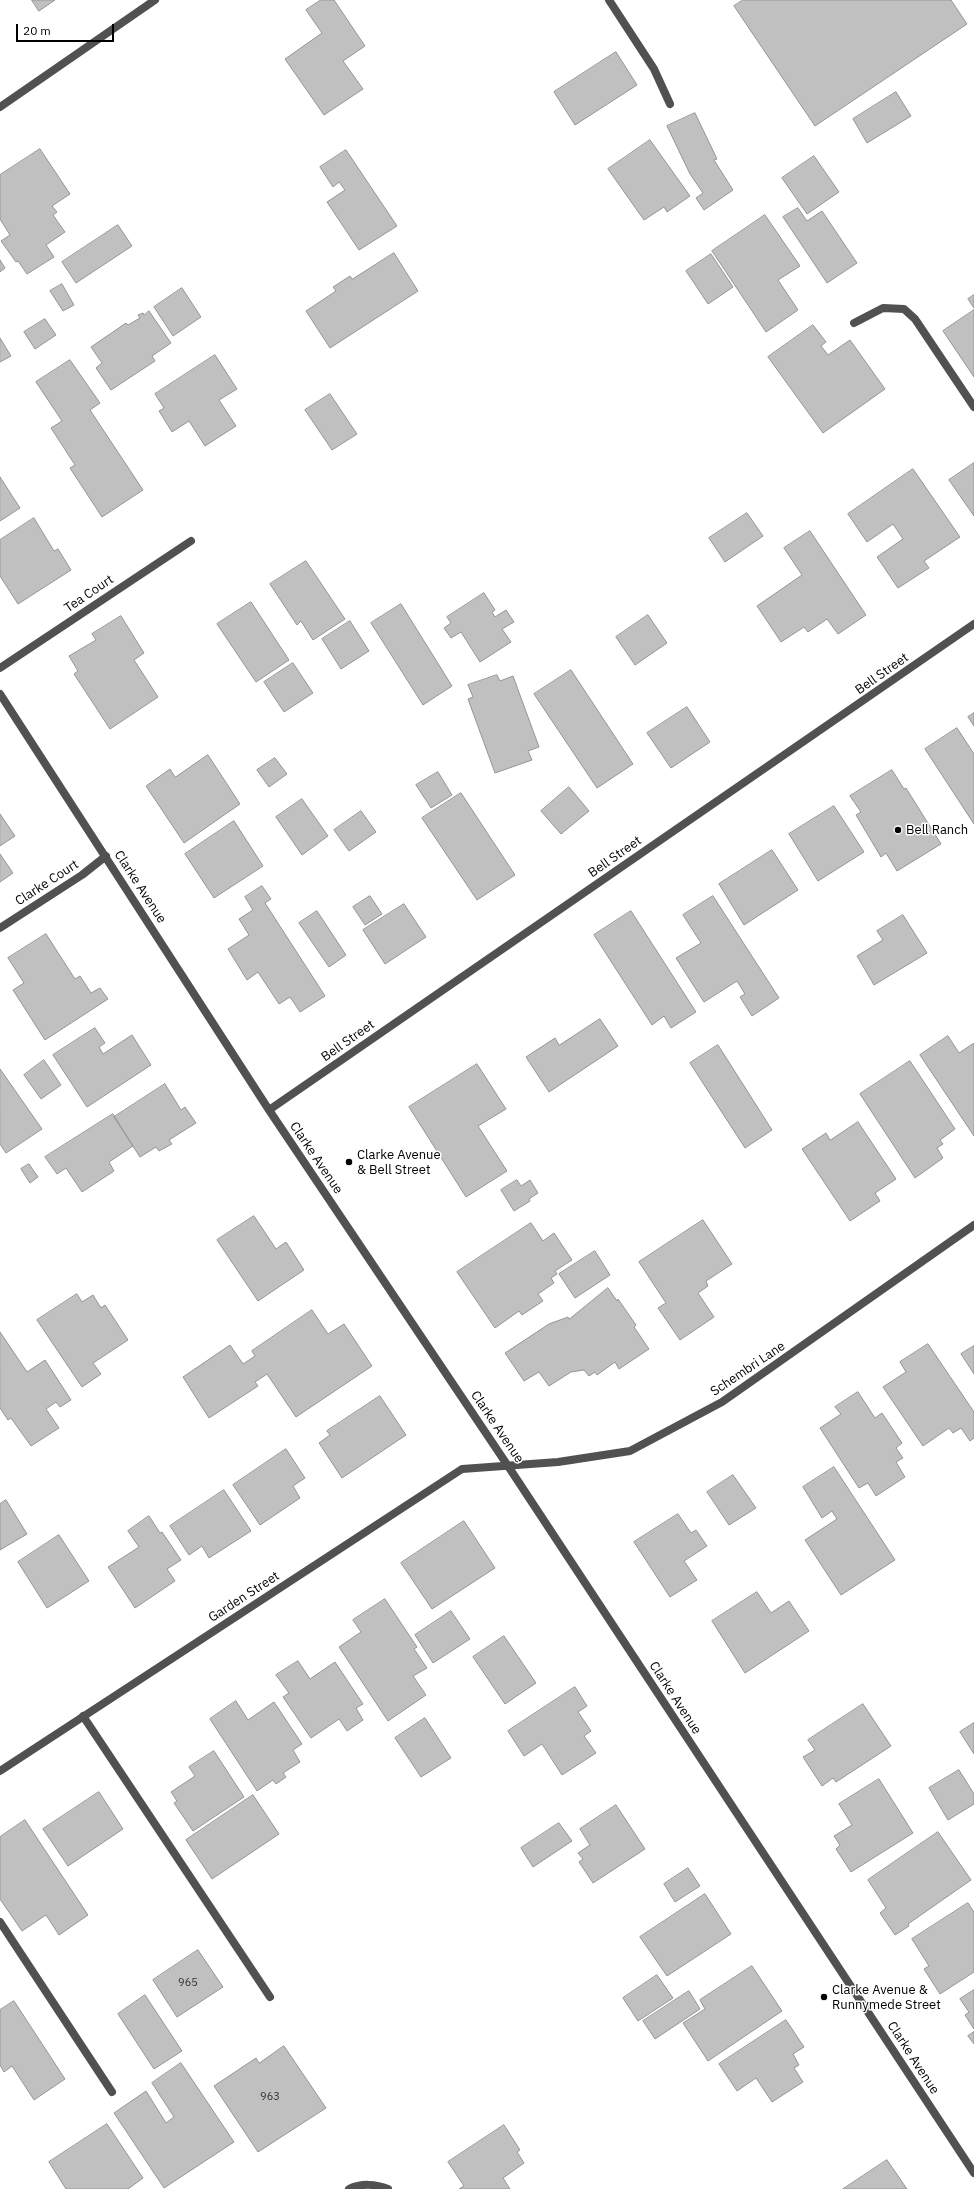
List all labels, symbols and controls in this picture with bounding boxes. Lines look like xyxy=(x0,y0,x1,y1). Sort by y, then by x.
scale bar xyxy=(18,16,116,42)
text: 20 m xyxy=(23,23,51,38)
street label: Tea Court xyxy=(61,572,117,616)
street label: Bell Street xyxy=(852,650,912,698)
place label: Bell Ranch xyxy=(906,822,968,838)
marker: Bell Ranch xyxy=(893,825,903,835)
street label: Bell Street xyxy=(585,833,645,881)
street label: Clarke Avenue xyxy=(111,848,169,926)
street label: Clarke Court xyxy=(12,857,82,909)
street label: Bell Street xyxy=(318,1017,378,1065)
street label: Clarke Avenue xyxy=(286,1119,346,1197)
place label: Clarke Avenue & Bell Street xyxy=(357,1147,441,1178)
marker: Clarke Avenue & Bell Street xyxy=(344,1157,354,1167)
street label: Schembri Lane xyxy=(708,1338,788,1400)
street label: Clarke Avenue xyxy=(467,1388,527,1466)
street label: Garden Street xyxy=(206,1568,282,1626)
street label: Clarke Avenue xyxy=(646,1659,704,1737)
house number: 965 xyxy=(178,1976,198,1990)
place label: Clarke Avenue & Runnymede Street xyxy=(832,1982,941,2013)
marker: Clarke Avenue & Runnymede Street xyxy=(819,1992,829,2002)
street label: Clarke Avenue xyxy=(884,2019,942,2097)
house number: 963 xyxy=(260,2090,280,2104)

